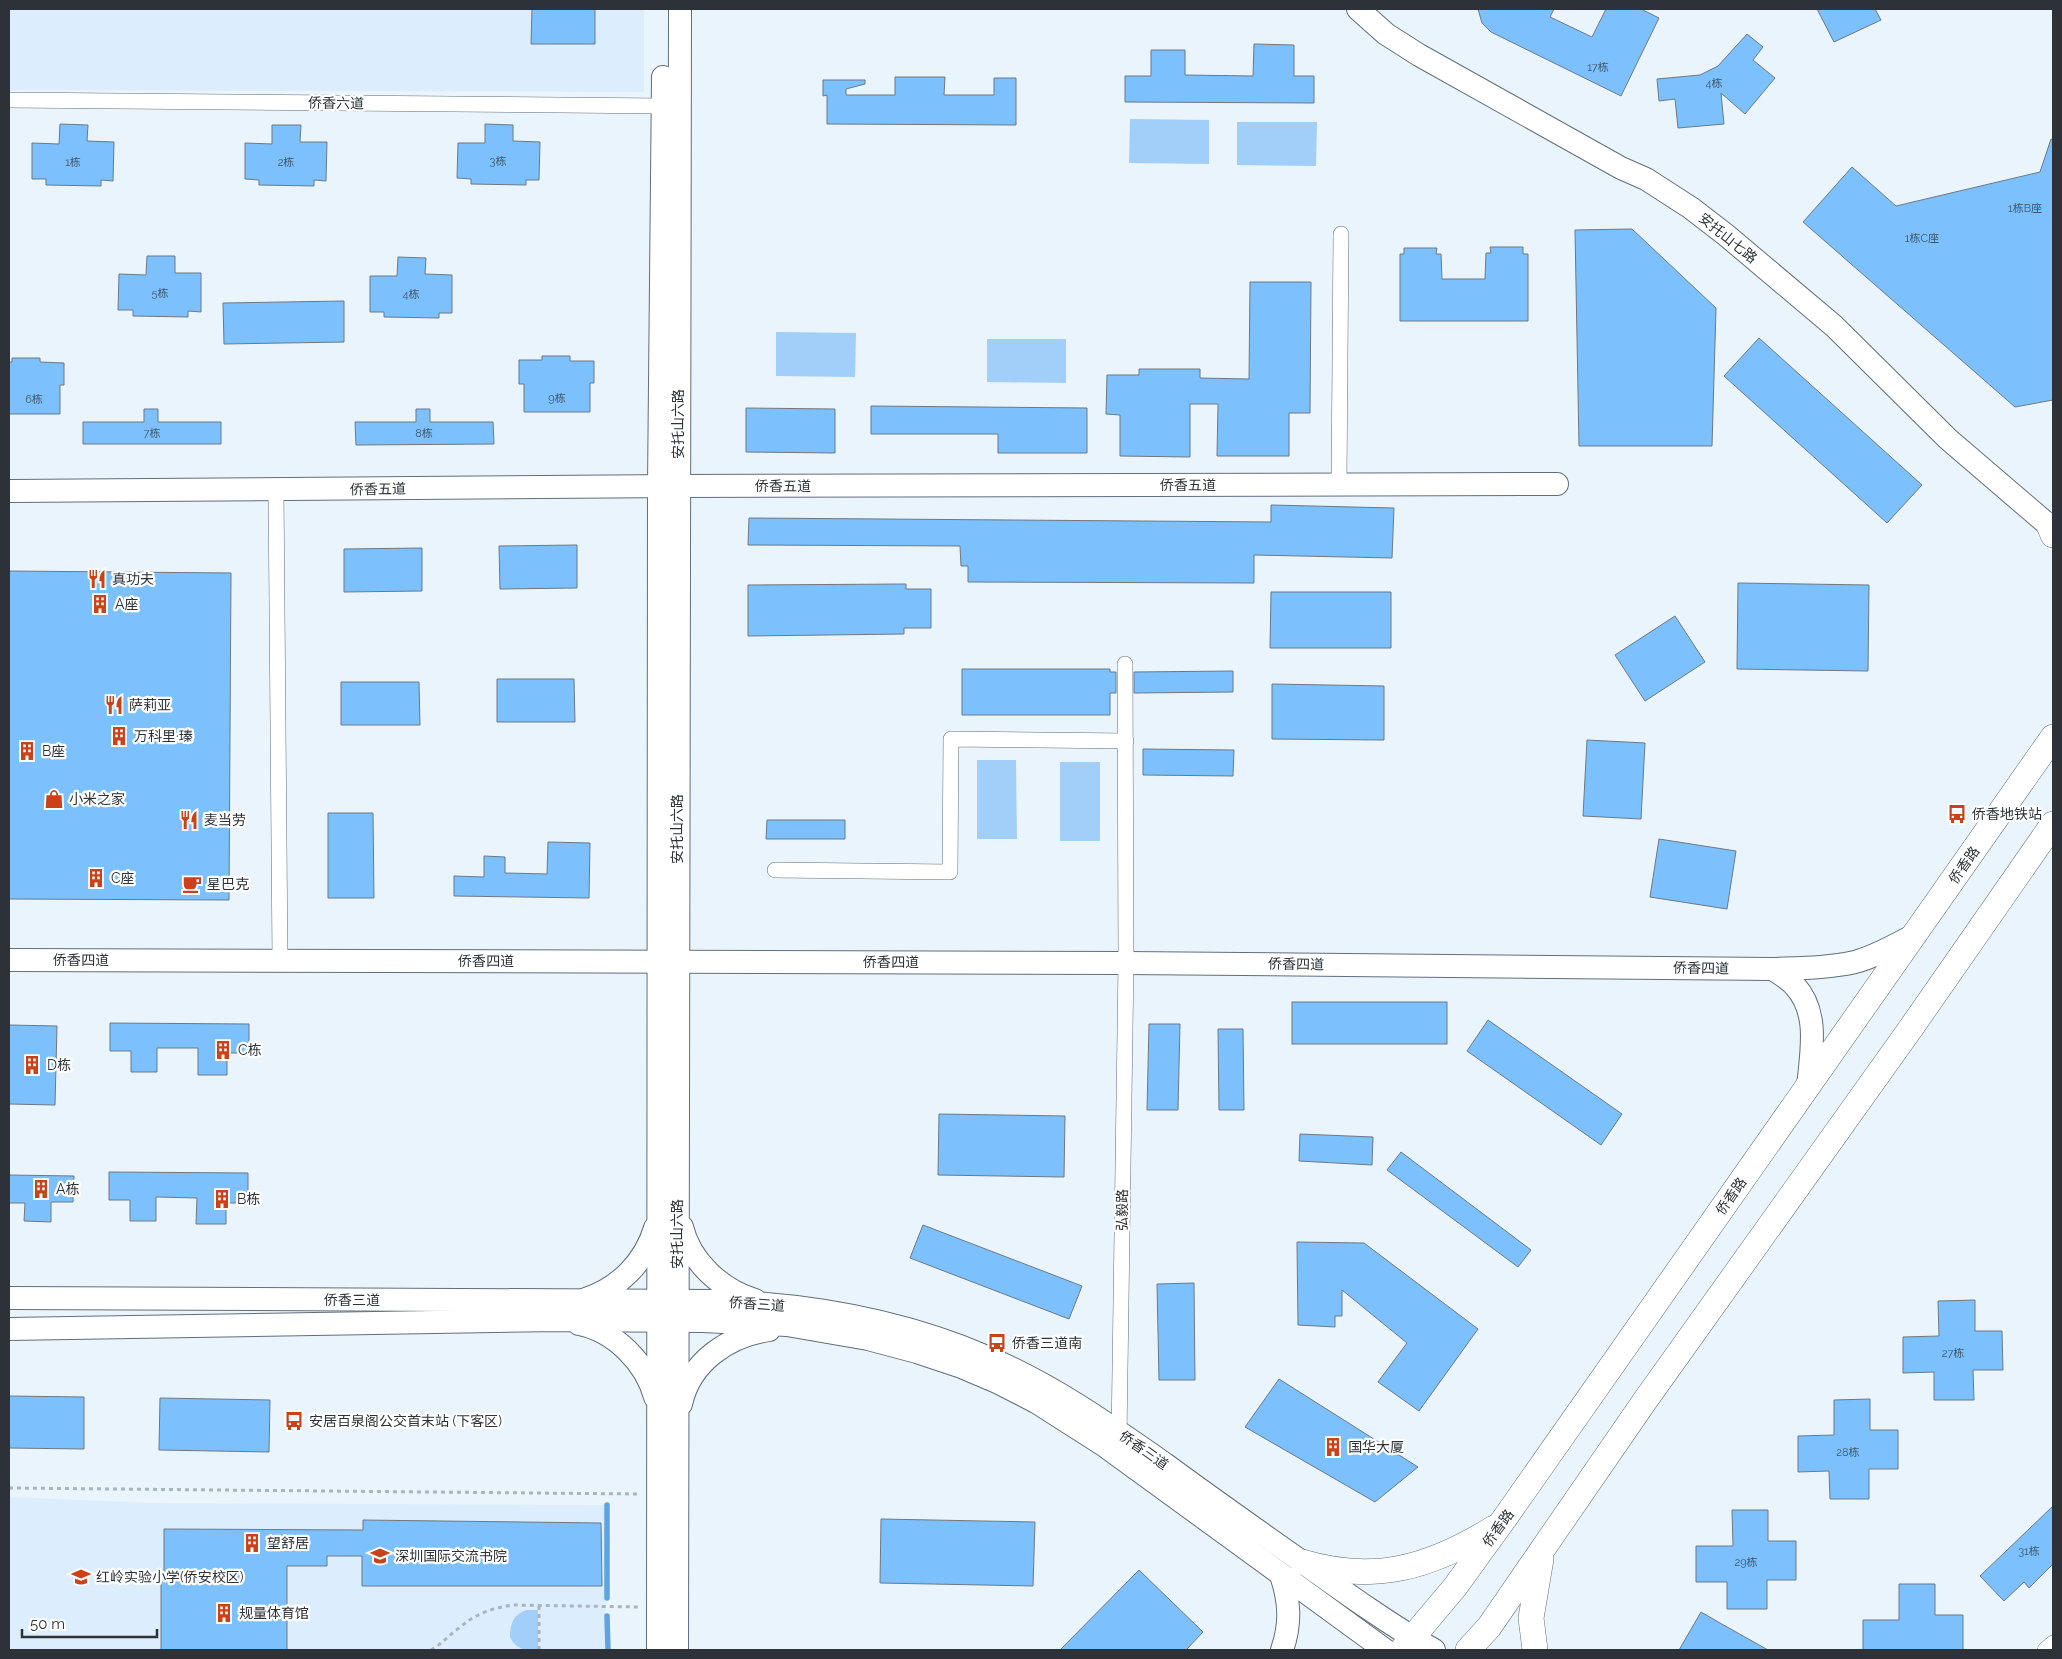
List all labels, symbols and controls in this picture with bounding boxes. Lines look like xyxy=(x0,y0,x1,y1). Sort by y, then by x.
house number: 17栋 xyxy=(1587,61,1609,74)
house number: 4栋 xyxy=(1705,77,1723,90)
street label: 侨香六道 xyxy=(308,95,364,111)
house number: 3栋 xyxy=(490,155,506,168)
house number: 1栋 xyxy=(65,156,81,169)
house number: 2栋 xyxy=(278,156,294,169)
house number: 1栋B座 xyxy=(2008,202,2042,215)
street label: 安托山七路 xyxy=(1696,210,1760,266)
house number: 1栋C座 xyxy=(1905,232,1939,245)
house number: 5栋 xyxy=(152,287,169,300)
house number: 4栋 xyxy=(402,288,420,301)
street label: 安托山六路 xyxy=(670,389,686,459)
house number: 9栋 xyxy=(548,392,566,405)
house number: 6栋 xyxy=(25,393,43,406)
house number: 7栋 xyxy=(144,427,160,440)
house number: 8栋 xyxy=(415,427,433,440)
street label: 侨香五道 xyxy=(1160,477,1216,493)
street label: 侨香五道 xyxy=(755,478,811,494)
street label: 侨香五道 xyxy=(350,481,406,497)
restaurant icon: 真功夫 xyxy=(86,568,108,590)
place label: 真功夫 xyxy=(112,571,154,587)
building icon: A座 xyxy=(89,593,111,615)
place label: A座 xyxy=(115,596,138,612)
restaurant icon: 萨莉亚 xyxy=(103,694,125,716)
place label: 萨莉亚 xyxy=(129,697,171,713)
building icon: 万科里·瑧 xyxy=(108,725,130,747)
place label: 万科里·瑧 xyxy=(134,728,193,744)
building icon: B座 xyxy=(16,740,38,762)
place label: B座 xyxy=(42,743,65,759)
shop icon: 小米之家 xyxy=(43,788,65,810)
place label: 小米之家 xyxy=(69,791,125,807)
street label: 安托山六路 xyxy=(669,794,685,864)
bus stop icon: 侨香地铁站 xyxy=(1946,803,1968,825)
place label: 侨香地铁站 xyxy=(1972,806,2042,822)
restaurant icon: 麦当劳 xyxy=(178,809,200,831)
place label: 麦当劳 xyxy=(204,812,246,828)
street label: 侨香路 xyxy=(1945,843,1983,887)
building icon: C座 xyxy=(85,867,107,889)
place label: C座 xyxy=(111,870,135,886)
cafe icon: 星巴克 xyxy=(181,873,203,895)
place label: 星巴克 xyxy=(207,876,249,892)
street label: 侨香四道 xyxy=(53,952,109,968)
street label: 侨香四道 xyxy=(458,953,514,969)
street label: 侨香四道 xyxy=(863,954,919,970)
street label: 侨香四道 xyxy=(1268,956,1324,972)
street label: 侨香四道 xyxy=(1673,960,1729,976)
building icon: C栋 xyxy=(212,1039,234,1061)
place label: C栋 xyxy=(238,1042,262,1058)
building icon: D栋 xyxy=(21,1054,43,1076)
place label: D栋 xyxy=(47,1057,71,1073)
street label: 侨香路 xyxy=(1712,1174,1750,1218)
building icon: A栋 xyxy=(30,1178,52,1200)
place label: A栋 xyxy=(56,1181,79,1197)
building icon: B栋 xyxy=(211,1188,233,1210)
street label: 弘毅路 xyxy=(1114,1189,1130,1231)
place label: B栋 xyxy=(237,1191,260,1207)
street label: 安托山六路 xyxy=(669,1199,685,1269)
street label: 侨香三道 xyxy=(324,1292,380,1308)
street label: 侨香三道 xyxy=(729,1294,785,1314)
bus stop icon: 侨香三道南 xyxy=(986,1332,1008,1354)
place label: 侨香三道南 xyxy=(1012,1335,1082,1351)
house number: 27栋 xyxy=(1942,1347,1964,1360)
bus stop icon: 安居百泉阁公交首末站 (下客区) xyxy=(283,1410,305,1432)
place label: 安居百泉阁公交首末站 (下客区) xyxy=(309,1413,502,1429)
street label: 侨香三道 xyxy=(1116,1427,1172,1473)
building icon: 国华大厦 xyxy=(1322,1436,1344,1458)
place label: 国华大厦 xyxy=(1348,1439,1404,1455)
house number: 28栋 xyxy=(1836,1446,1860,1459)
street label: 侨香路 xyxy=(1479,1506,1517,1550)
building icon: 望舒居 xyxy=(241,1532,263,1554)
place label: 望舒居 xyxy=(267,1535,309,1551)
school or university icon: 深圳国际交流书院 xyxy=(369,1545,391,1567)
house number: 31栋 xyxy=(2018,1545,2040,1558)
place label: 深圳国际交流书院 xyxy=(395,1548,507,1564)
house number: 29栋 xyxy=(1734,1556,1758,1569)
school or university icon: 红岭实验小学(侨安校区) xyxy=(70,1566,92,1588)
place label: 红岭实验小学(侨安校区) xyxy=(96,1569,244,1585)
building icon: 规量体育馆 xyxy=(213,1602,235,1624)
place label: 规量体育馆 xyxy=(239,1605,309,1621)
scale bar xyxy=(22,1606,158,1638)
text: 50 m xyxy=(30,1615,65,1633)

